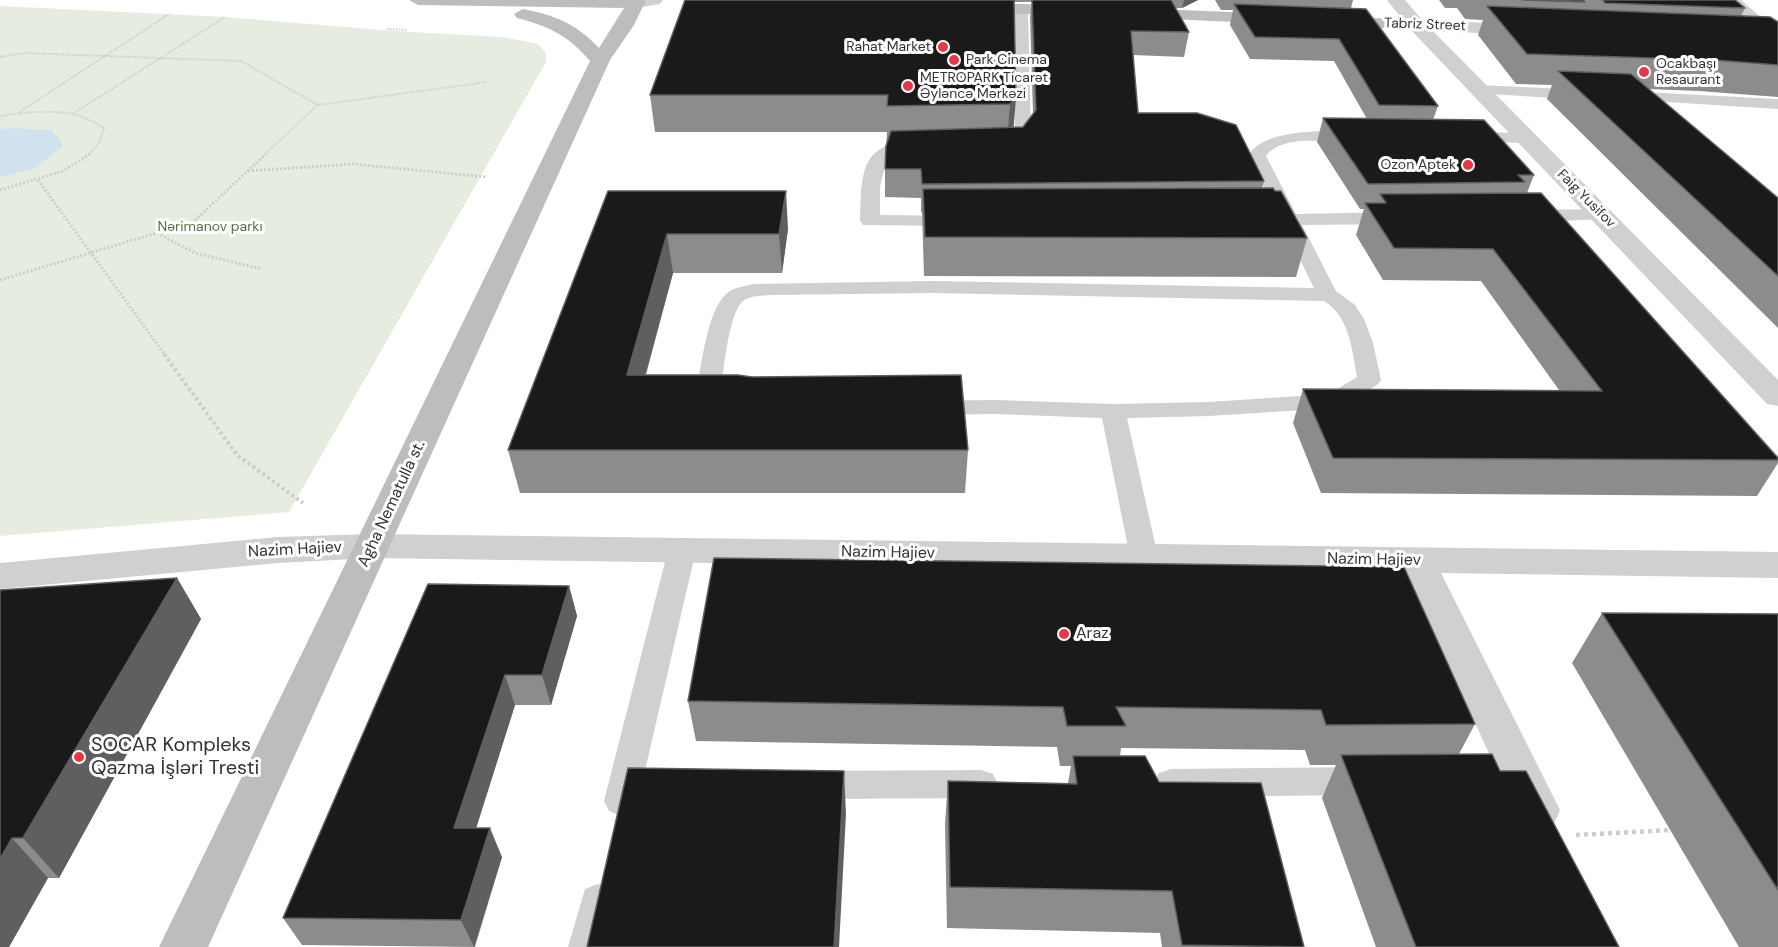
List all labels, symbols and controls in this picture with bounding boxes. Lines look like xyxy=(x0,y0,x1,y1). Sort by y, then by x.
street label: Tabriz Street xyxy=(1384,15,1466,35)
place label: Rahat Market xyxy=(846,39,931,55)
marker: Rahat Market xyxy=(936,40,950,54)
place label: Park Cinema xyxy=(966,52,1047,68)
marker: Park Cinema xyxy=(947,53,961,67)
place label: Ocakbaşı Resaurant xyxy=(1656,56,1721,88)
marker: Ocakbaşı Resaurant xyxy=(1637,65,1651,79)
place label: METROPARK Ticarət Əyləncə Mərkəzi xyxy=(920,70,1048,102)
marker: METROPARK Ticarət Əyləncə Mərkəzi xyxy=(901,79,915,93)
place label: Ozon Aptek xyxy=(1381,157,1456,173)
marker: Ozon Aptek xyxy=(1461,158,1475,172)
street label: Faig Yusifov xyxy=(1553,166,1619,232)
park label: Nərimanov parkı xyxy=(157,219,263,235)
street label: Agha Nematulla st. xyxy=(354,438,430,570)
street label: Nazim Hajiev xyxy=(248,538,342,562)
street label: Nazim Hajiev xyxy=(841,543,935,563)
street label: Nazim Hajiev xyxy=(1327,550,1421,570)
place label: Araz xyxy=(1076,624,1109,644)
marker: Araz xyxy=(1057,627,1071,641)
place label: SOCAR Kompleks Qazma İşləri Tresti xyxy=(91,734,259,781)
marker: SOCAR Kompleks Qazma İşləri Tresti xyxy=(72,750,86,764)

